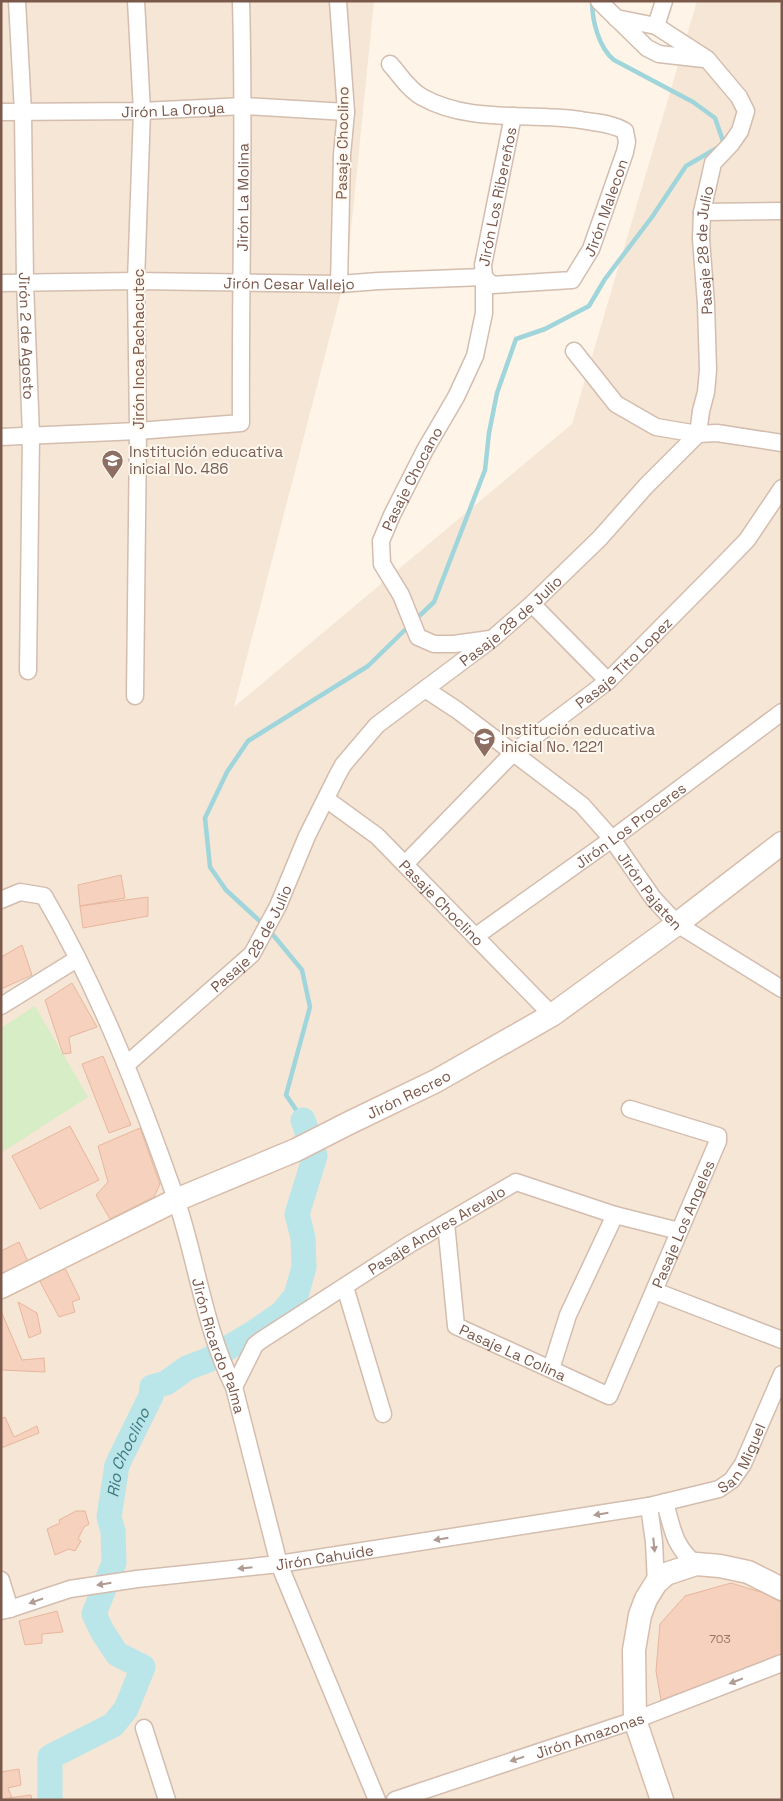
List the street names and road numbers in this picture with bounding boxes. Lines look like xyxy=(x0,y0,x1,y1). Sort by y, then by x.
street label: Pasaje Choclino xyxy=(332,86,352,200)
street label: Jirón La Oroya xyxy=(121,97,226,121)
street label: Jirón Los Ribereños xyxy=(473,125,520,268)
street label: Jirón La Molina xyxy=(232,143,252,252)
street label: Jirón Malecon xyxy=(579,156,631,260)
street label: Pasaje 28 de Julio xyxy=(691,184,717,315)
street label: Jirón Inca Pachacutec xyxy=(129,268,148,430)
street label: Jirón 2 de Agosto xyxy=(15,272,39,400)
street label: Jirón Cesar Vallejo xyxy=(223,273,355,294)
street label: Pasaje Chocano xyxy=(377,423,446,533)
street label: Pasaje 28 de Julio xyxy=(455,571,566,670)
street label: Pasaje Tito Lopez xyxy=(571,613,676,712)
street label: Jirón Los Proceres xyxy=(571,778,690,872)
street label: Jirón Pajaten xyxy=(614,848,687,934)
street label: Pasaje Choclino xyxy=(396,855,488,950)
street label: Pasaje 28 de Julio xyxy=(206,882,295,996)
street label: Jirón Recreo xyxy=(363,1065,454,1123)
street label: Pasaje Los Angeles xyxy=(647,1157,718,1291)
street label: Pasaje Andres Arevalo xyxy=(364,1181,509,1278)
street label: Jirón Ricardo Palma xyxy=(188,1276,250,1416)
street label: Pasaje La Colina xyxy=(456,1319,570,1385)
street label: San Miguel xyxy=(714,1420,769,1497)
street label: Jirón Cahuide xyxy=(274,1540,375,1574)
street label: Jirón Amazonas xyxy=(533,1708,647,1762)

